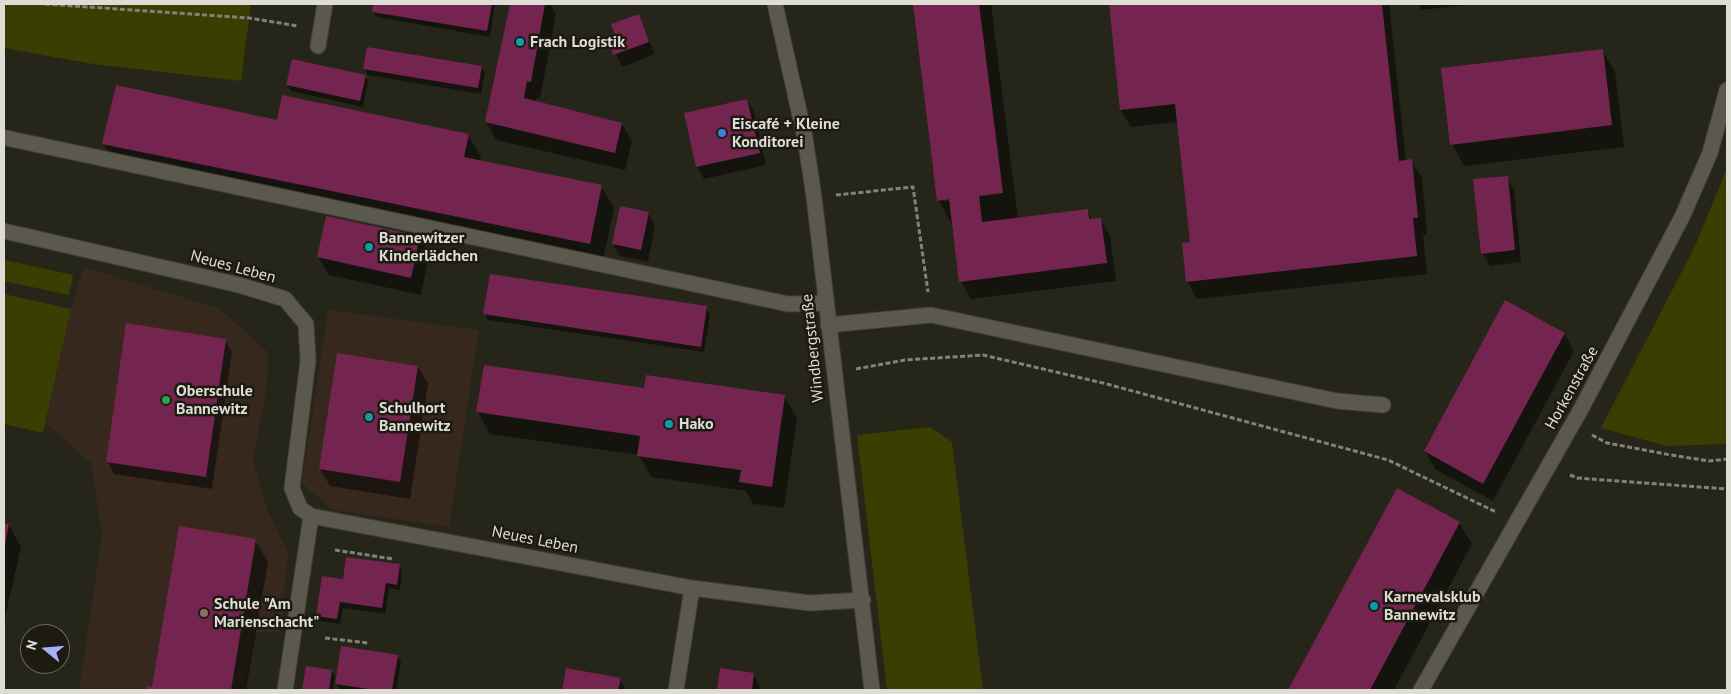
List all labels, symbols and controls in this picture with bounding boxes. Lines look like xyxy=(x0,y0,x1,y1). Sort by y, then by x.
place label: Frach Logistik xyxy=(530,32,625,52)
marker: Frach Logistik xyxy=(514,36,526,48)
place label: Eiscafé + Kleine Konditorei xyxy=(732,114,840,152)
marker: Eiscafé + Kleine Konditorei xyxy=(716,127,728,139)
place label: Bannewitzer Kinderlädchen xyxy=(379,228,478,266)
marker: Bannewitzer Kinderlädchen xyxy=(363,241,375,253)
street label: Neues Leben xyxy=(188,246,278,288)
street label: Windbergstraße xyxy=(798,293,828,403)
street label: Horkenstraße xyxy=(1541,343,1603,433)
place label: Oberschule Bannewitz xyxy=(176,381,253,419)
marker: Oberschule Bannewitz xyxy=(160,394,172,406)
place label: Schulhort Bannewitz xyxy=(379,398,451,436)
marker: Schulhort Bannewitz xyxy=(363,411,375,423)
place label: Hako xyxy=(679,414,714,434)
marker: Hako xyxy=(663,418,675,430)
street label: Neues Leben xyxy=(490,522,580,558)
place label: Karnevalsklub Bannewitz xyxy=(1384,587,1481,625)
place label: Schule "Am Marienschacht" xyxy=(214,594,319,632)
marker: Karnevalsklub Bannewitz xyxy=(1368,600,1380,612)
marker: Schule "Am Marienschacht" xyxy=(198,607,210,619)
north arrow xyxy=(20,624,70,674)
text: N xyxy=(22,638,42,652)

